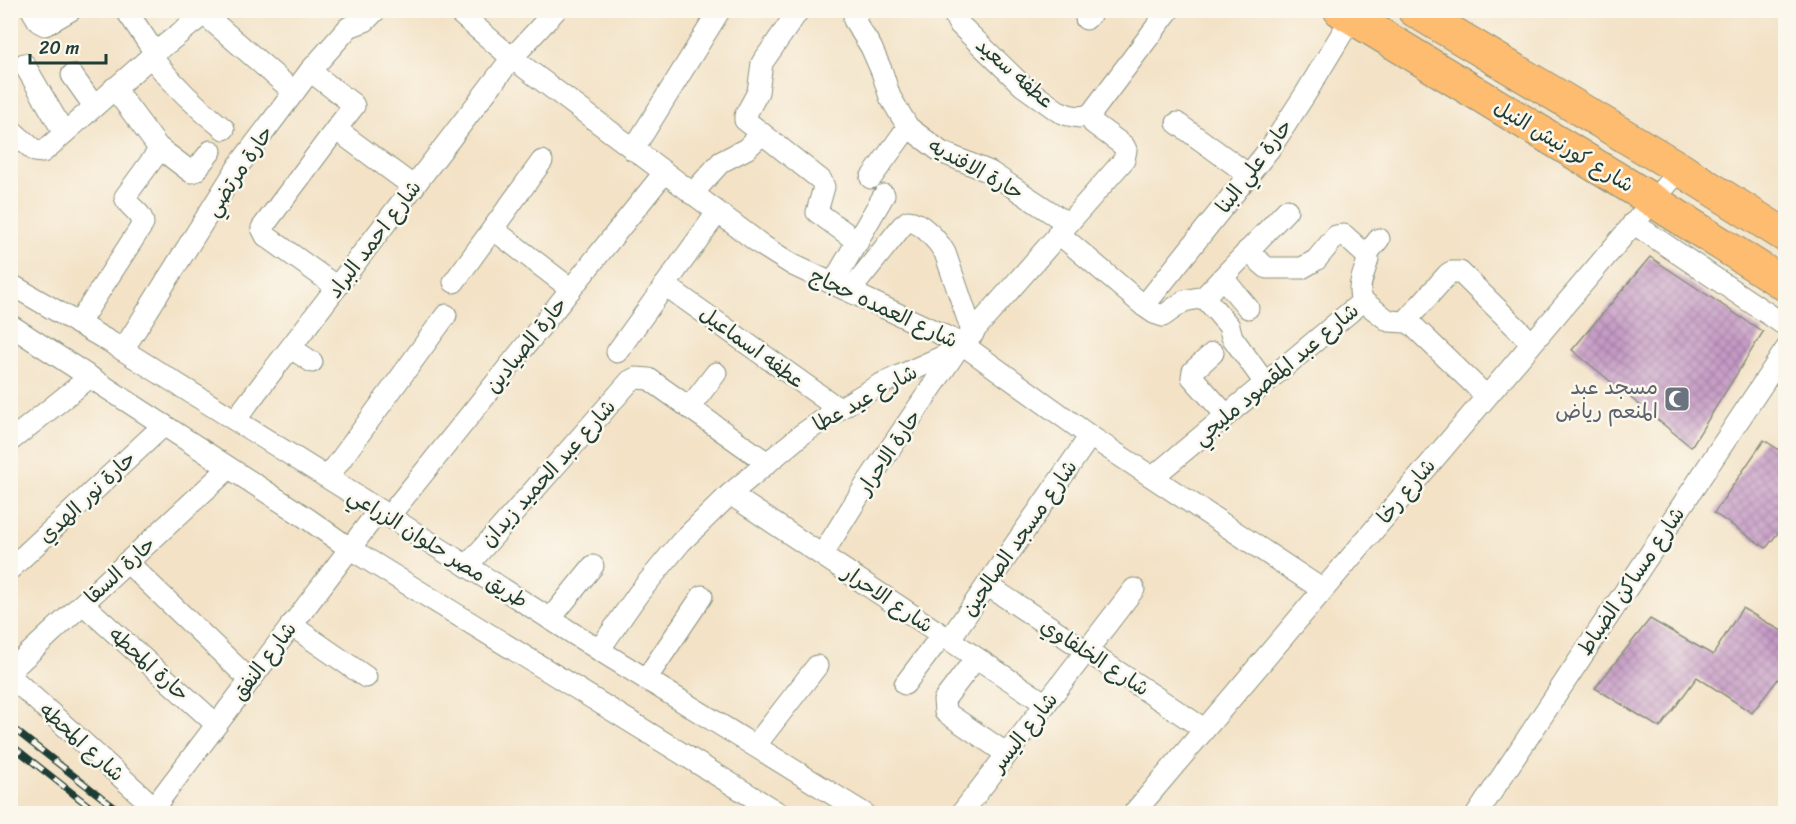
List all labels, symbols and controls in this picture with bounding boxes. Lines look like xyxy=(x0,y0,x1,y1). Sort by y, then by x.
scale bar xyxy=(30,27,106,65)
street label: عطفه سعيد xyxy=(967,27,1063,119)
text: 20 m xyxy=(39,32,79,64)
street label: شارع كورنيش النيل xyxy=(1486,89,1642,203)
street label: حارة علي البنا xyxy=(1205,110,1303,222)
street label: حارة مرتضي xyxy=(194,117,284,225)
street label: حارة الافنديه xyxy=(921,127,1031,211)
street label: شارع احمد البراد xyxy=(316,171,432,307)
street label: شارع العمده حجاج xyxy=(804,257,964,359)
street label: حارة الصيادين xyxy=(475,288,577,402)
street label: شارع عبد المقصود مليجي xyxy=(1184,293,1368,455)
street label: عطفه اسماعيل xyxy=(691,295,813,399)
street label: شارع عيد عطا xyxy=(805,353,925,443)
place label: مسجد عبد المنعم رياض xyxy=(1555,368,1658,430)
mosque icon: مسجد عبد المنعم رياض xyxy=(1662,384,1692,414)
street label: شارع عبد الحميد زيدان xyxy=(470,390,626,556)
street label: حارة الاحرار xyxy=(845,401,932,504)
street label: حارة نور الهدي xyxy=(29,441,145,553)
street label: شارع رخا xyxy=(1366,449,1446,533)
street label: شارع مسجد الصالحين xyxy=(950,451,1088,625)
street label: طريق مصر حلوان الزراعي xyxy=(340,477,536,619)
street label: شارع مساكن الضباط xyxy=(1567,499,1695,663)
street label: حارة السقا xyxy=(75,526,165,614)
street label: شارع الاحرار xyxy=(833,553,941,644)
street label: شارع الخلفاوي xyxy=(1033,607,1157,707)
street label: شارع النفق xyxy=(221,613,307,709)
street label: حارة المحطه xyxy=(99,617,199,711)
street label: شارع اليسر xyxy=(979,683,1068,782)
street label: شارع المحطه xyxy=(30,692,134,792)

